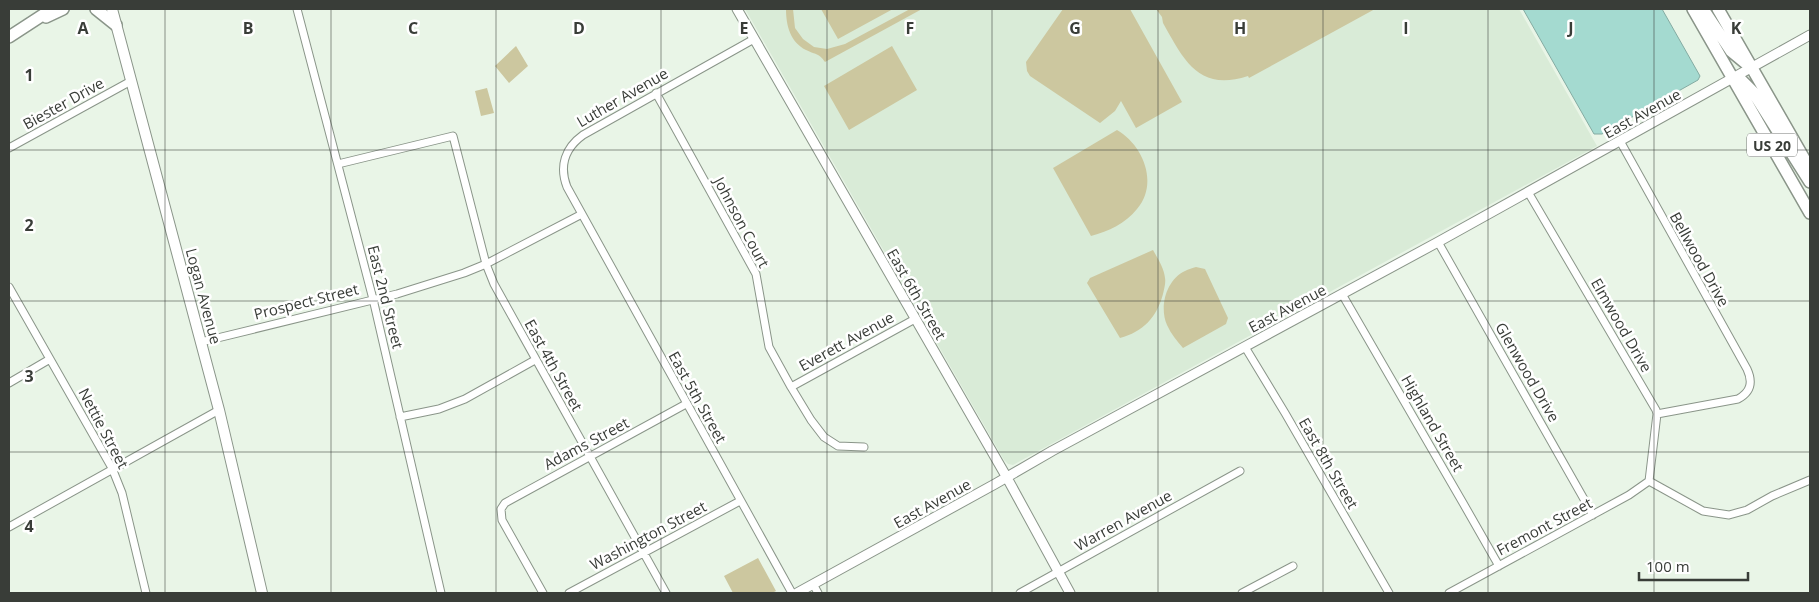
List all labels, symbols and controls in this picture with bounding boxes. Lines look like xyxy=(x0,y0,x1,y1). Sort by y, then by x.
text: A xyxy=(77,17,89,39)
text: B xyxy=(243,17,253,39)
text: C xyxy=(408,17,418,39)
text: D xyxy=(573,17,585,39)
text: E xyxy=(740,17,749,39)
text: F xyxy=(906,17,914,39)
text: G xyxy=(1069,17,1081,39)
text: H xyxy=(1234,17,1246,39)
text: I xyxy=(1403,17,1409,39)
text: J xyxy=(1566,17,1574,39)
text: K xyxy=(1731,17,1742,39)
street label: Luther Avenue xyxy=(573,63,671,131)
text: 1 xyxy=(24,64,34,86)
street label: Biester Drive xyxy=(19,73,107,133)
street label: East Avenue xyxy=(1600,84,1684,142)
road number: US 20 xyxy=(1747,134,1797,156)
street label: Johnson Court xyxy=(709,171,774,271)
street label: Bellwood Drive xyxy=(1666,208,1734,310)
text: 2 xyxy=(24,214,34,236)
street label: East 2nd Street xyxy=(363,243,409,351)
street label: East 6th Street xyxy=(883,245,951,343)
street label: Logan Avenue xyxy=(182,246,226,346)
street label: Elmwood Drive xyxy=(1587,274,1657,376)
street label: Prospect Street xyxy=(252,278,360,324)
street label: East Avenue xyxy=(1245,279,1329,337)
street label: Everett Avenue xyxy=(795,307,897,375)
street label: East 4th Street xyxy=(521,316,587,414)
street label: Glenwood Drive xyxy=(1491,319,1565,425)
street label: East 5th Street xyxy=(665,348,731,446)
text: 3 xyxy=(24,365,34,387)
street label: Highland Street xyxy=(1397,371,1469,475)
street label: Nettie Street xyxy=(74,384,134,472)
street label: Adams Street xyxy=(540,412,632,474)
street label: East 8th Street xyxy=(1295,414,1363,512)
street label: East Avenue xyxy=(890,474,974,532)
street label: Warren Avenue xyxy=(1071,485,1175,555)
street label: Fremont Street xyxy=(1493,492,1595,560)
street label: Washington Street xyxy=(586,496,710,574)
text: 4 xyxy=(24,515,34,537)
scale bar xyxy=(1639,550,1748,582)
text: 100 m xyxy=(1646,556,1690,576)

